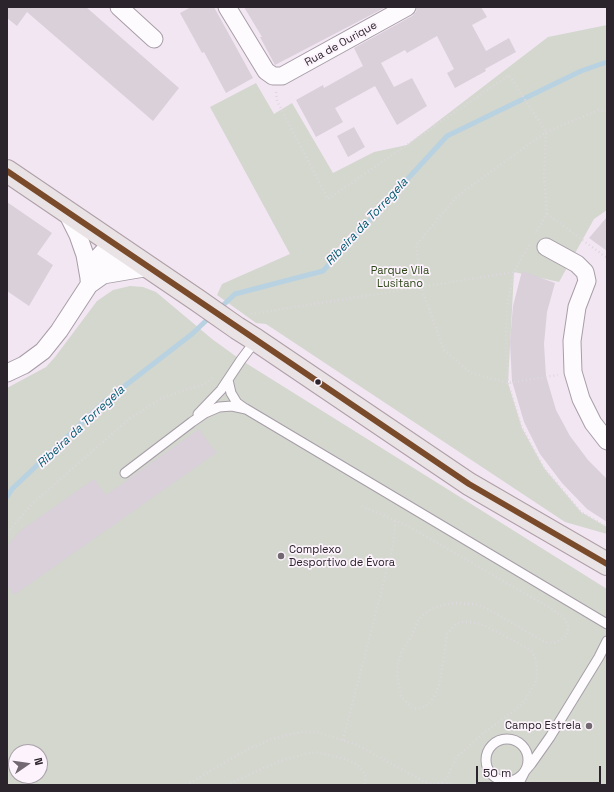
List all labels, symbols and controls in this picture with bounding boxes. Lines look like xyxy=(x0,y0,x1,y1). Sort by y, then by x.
street label: Rua de Ourique xyxy=(303,19,379,69)
water label: Ribeira da Torregela xyxy=(323,175,411,269)
park label: Parque Vila Lusitano xyxy=(371,264,429,290)
unlabelled marker xyxy=(313,377,323,387)
water label: Ribeira da Torregela xyxy=(34,383,128,471)
place label: Complexo Desportivo de Évora xyxy=(289,543,395,569)
marker: Complexo Desportivo de Évora xyxy=(276,551,286,561)
place label: Campo Estrela xyxy=(505,719,581,733)
marker: Campo Estrela xyxy=(584,721,594,731)
north arrow xyxy=(8,744,48,784)
text: N xyxy=(31,756,46,767)
scale bar xyxy=(478,758,603,784)
text: 50 m xyxy=(483,765,511,781)

